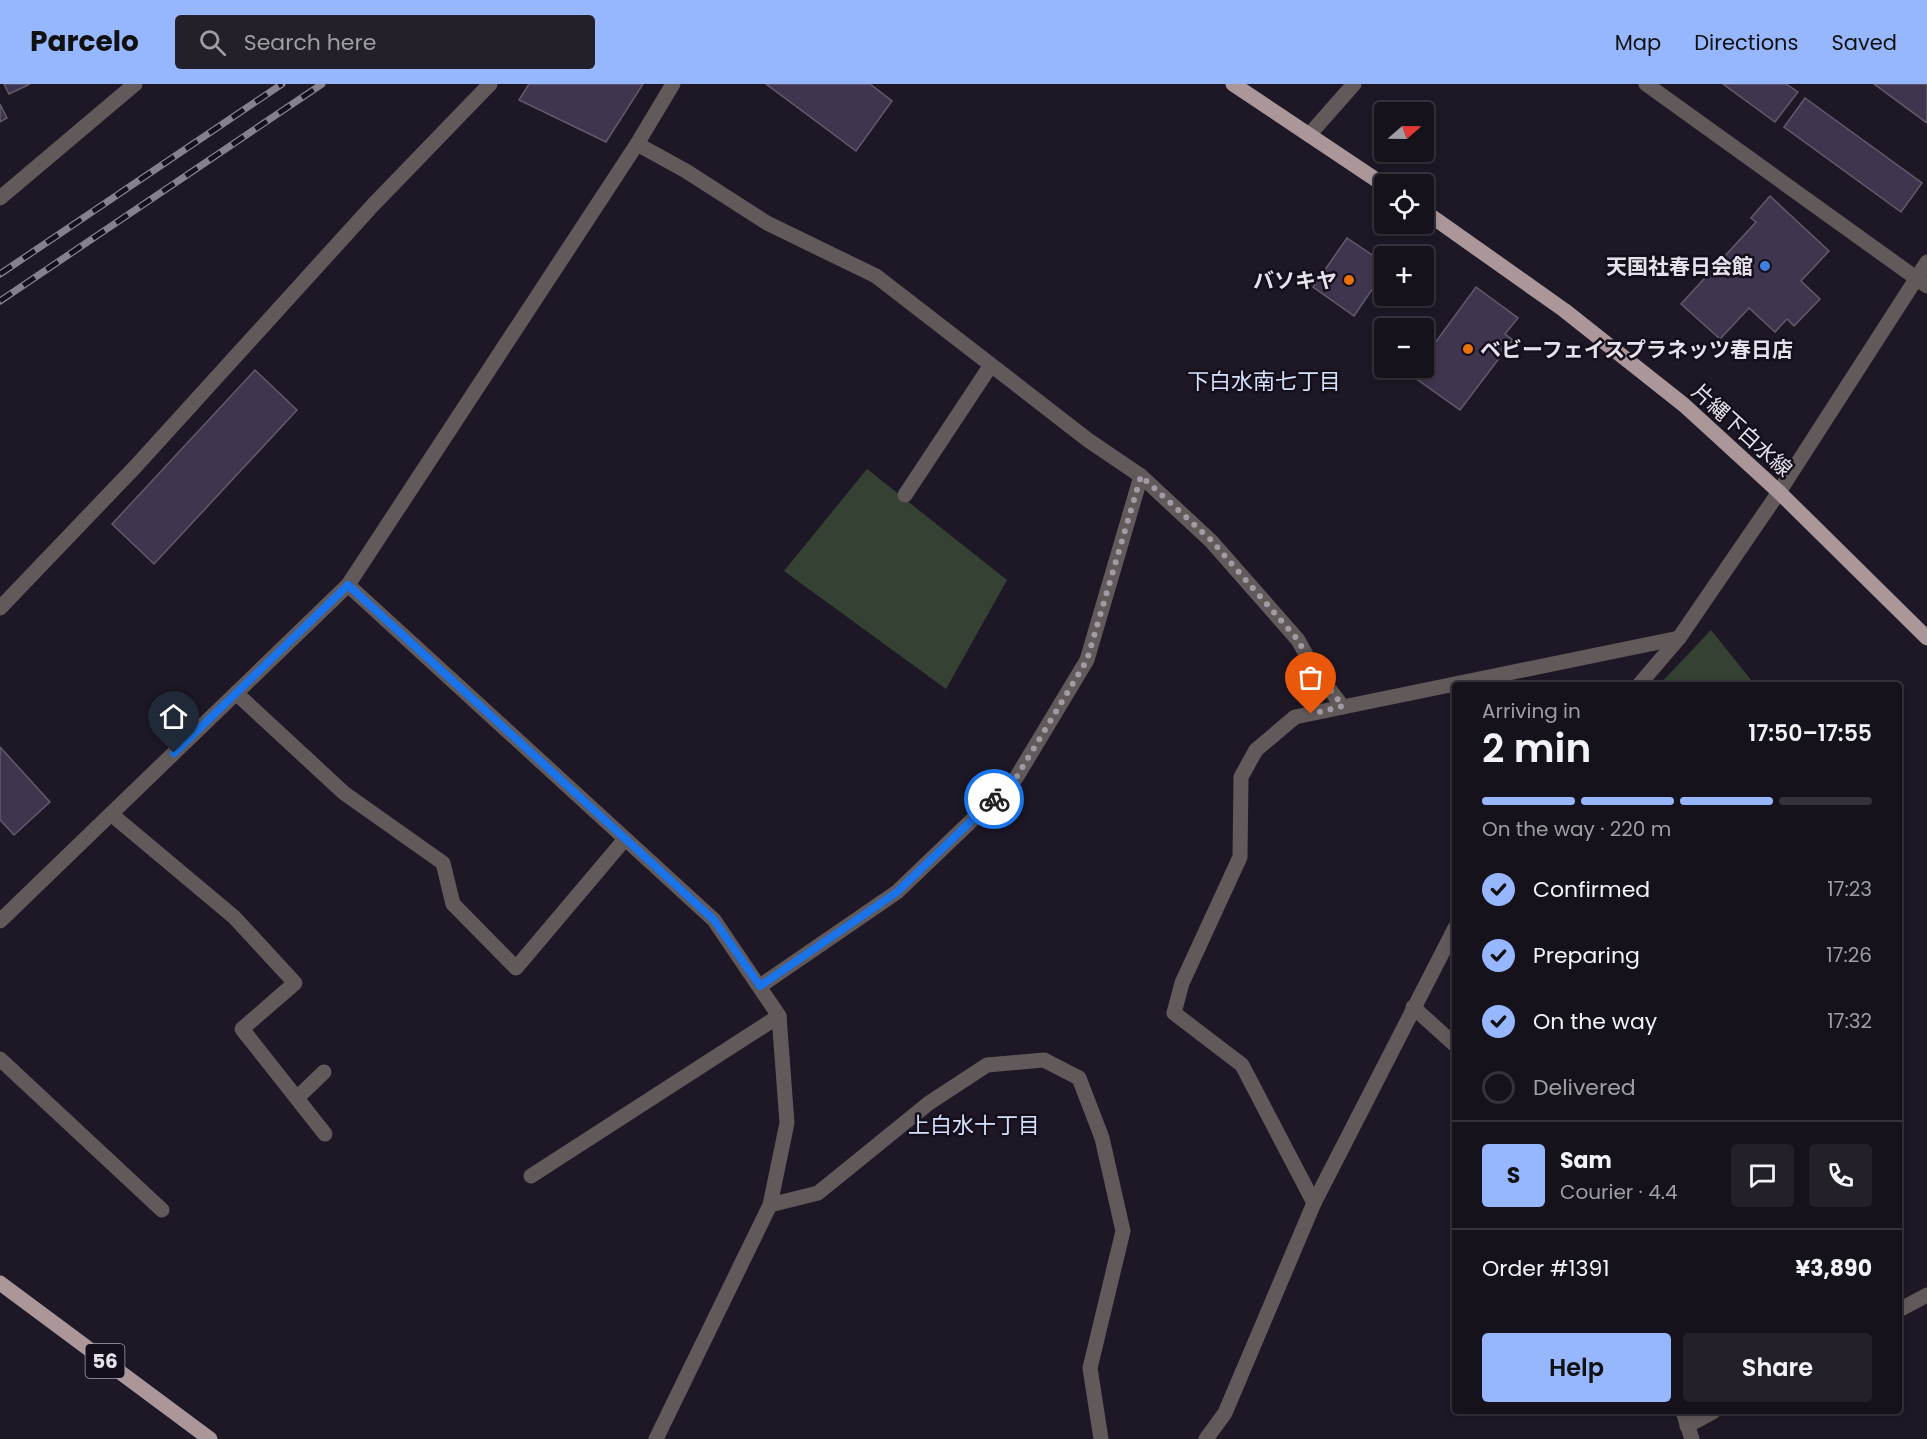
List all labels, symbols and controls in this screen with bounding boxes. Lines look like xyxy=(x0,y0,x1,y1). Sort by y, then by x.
search box xyxy=(175,15,595,69)
text: Parcelo xyxy=(30,22,139,61)
icon: search xyxy=(196,26,229,59)
text: Search here xyxy=(244,27,376,58)
text: Map xyxy=(1615,28,1661,57)
text: Directions xyxy=(1694,28,1798,57)
text: Saved xyxy=(1831,28,1897,57)
north arrow xyxy=(1374,102,1434,162)
map controls xyxy=(1374,102,1434,378)
button: locate xyxy=(1374,174,1434,234)
button: + xyxy=(1374,246,1434,306)
place label: 天国社春日会館 xyxy=(1606,252,1753,281)
marker: 天国社春日会館 xyxy=(1758,259,1772,273)
place label: バソキヤ xyxy=(1253,266,1337,295)
marker: バソキヤ xyxy=(1342,273,1356,287)
button: − xyxy=(1374,318,1434,378)
place label: ベビーフェイスプラネッツ春日店 xyxy=(1480,335,1793,364)
marker: ベビーフェイスプラネッツ春日店 xyxy=(1461,342,1475,356)
district label: 下白水南七丁目 xyxy=(1187,366,1341,397)
street label: 片縄下白水線 xyxy=(1685,377,1799,483)
pin xyxy=(1285,652,1336,714)
icon: bag xyxy=(1294,661,1327,694)
pin xyxy=(148,691,199,753)
text: Arriving in xyxy=(1482,697,1581,725)
icon: home xyxy=(157,700,190,733)
text: 17:50–17:55 xyxy=(1748,718,1872,749)
text: 2 min xyxy=(1482,721,1591,776)
courier xyxy=(964,769,1024,829)
icon: bike xyxy=(978,783,1011,816)
text: On the way · 220 m xyxy=(1482,815,1671,843)
icon: check xyxy=(1482,873,1515,906)
text: Confirmed xyxy=(1533,874,1650,905)
text: 17:23 xyxy=(1827,875,1872,903)
icon: check xyxy=(1482,939,1515,972)
text: Preparing xyxy=(1533,940,1640,971)
text: 17:26 xyxy=(1826,941,1872,969)
icon: check xyxy=(1482,1005,1515,1038)
text: On the way xyxy=(1533,1006,1657,1037)
text: 17:32 xyxy=(1827,1007,1872,1035)
text: Delivered xyxy=(1533,1072,1636,1103)
district label: 上白水十丁目 xyxy=(908,1110,1040,1141)
button: chat xyxy=(1731,1144,1794,1207)
button: phone xyxy=(1809,1144,1872,1207)
text: Sam xyxy=(1560,1145,1612,1176)
text: S xyxy=(1507,1160,1520,1191)
text: Courier · 4.4 xyxy=(1560,1178,1678,1206)
text: Order #1391 xyxy=(1482,1253,1609,1284)
text: ¥3,890 xyxy=(1795,1253,1872,1284)
button: Help xyxy=(1482,1333,1671,1402)
button: Share xyxy=(1683,1333,1872,1402)
road number: 56 xyxy=(86,1344,124,1378)

